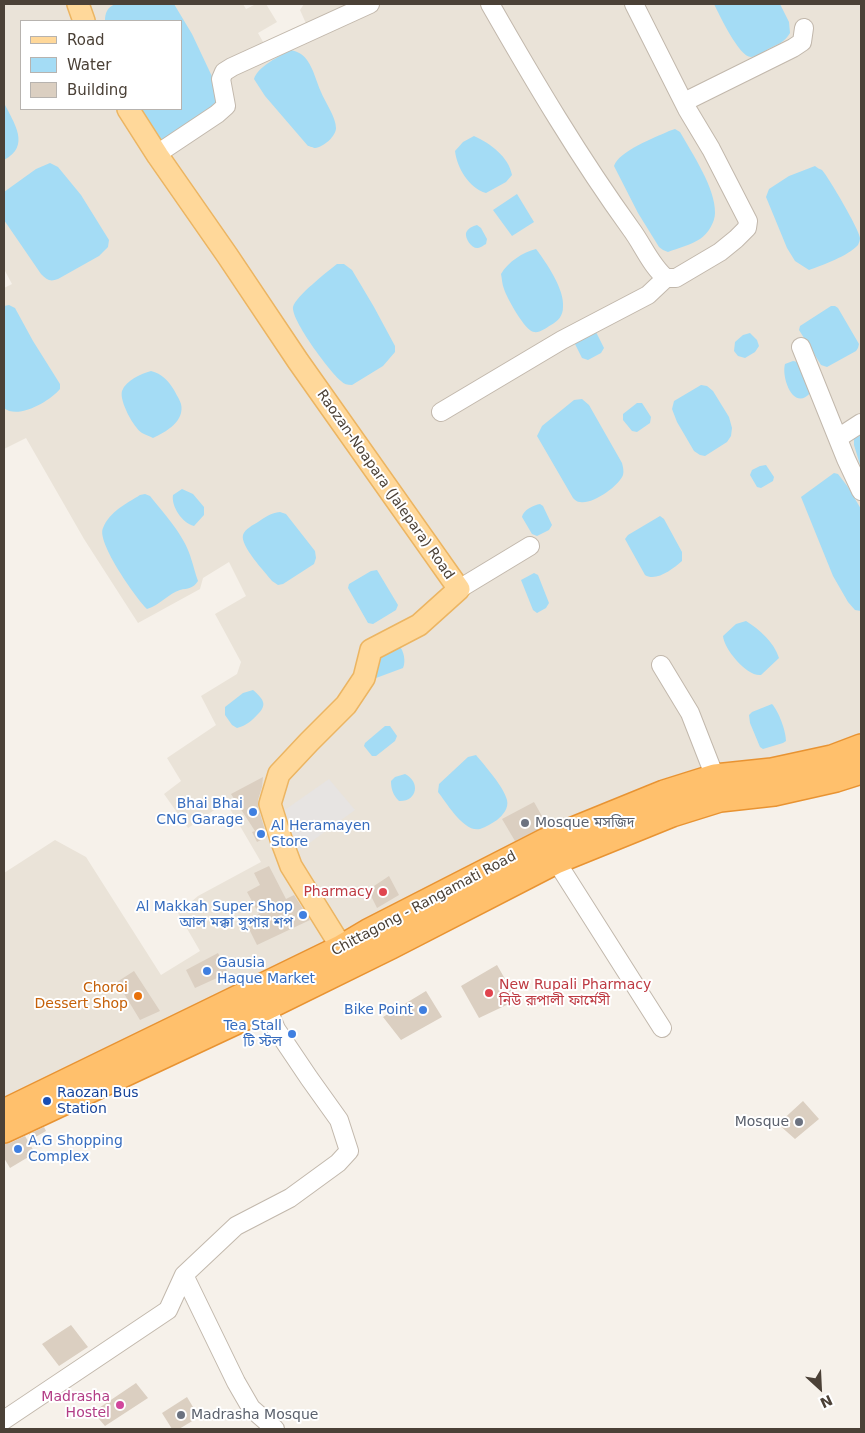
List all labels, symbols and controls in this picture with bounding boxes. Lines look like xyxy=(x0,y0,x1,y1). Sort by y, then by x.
legend xyxy=(20,20,182,110)
text: Road xyxy=(67,31,105,49)
text: Water xyxy=(67,56,111,74)
text: Building xyxy=(67,81,128,99)
street label: Raozan-Noapara (Jalepara) Road xyxy=(313,387,457,583)
place label: Bhai Bhai CNG Garage xyxy=(156,796,243,829)
marker: Bhai Bhai CNG Garage xyxy=(247,806,259,818)
place label: Mosque মসজিদ xyxy=(535,815,635,831)
marker: Mosque মসজিদ xyxy=(519,817,531,829)
place label: Al Heramayen Store xyxy=(271,818,370,850)
marker: Al Heramayen Store xyxy=(255,828,267,840)
street label: Chittagong - Rangamati Road xyxy=(329,848,519,960)
place label: Pharmacy xyxy=(303,884,373,900)
marker: Pharmacy xyxy=(377,886,389,898)
place label: Al Makkah Super Shop আল মক্কা সুপার শপ xyxy=(136,899,293,932)
marker: Al Makkah Super Shop আল মক্কা সুপার শপ xyxy=(297,909,309,921)
place label: Gausia Haque Market xyxy=(217,955,315,988)
marker: Gausia Haque Market xyxy=(201,965,213,977)
place label: New Rupali Pharmacy নিউ রূপালী ফার্মেসী xyxy=(499,977,651,1010)
place label: Choroi Dessert Shop xyxy=(34,980,128,1012)
marker: New Rupali Pharmacy নিউ রূপালী ফার্মেসী xyxy=(483,987,495,999)
marker: Choroi Dessert Shop xyxy=(132,990,144,1002)
place label: Bike Point xyxy=(344,1002,413,1018)
marker: Bike Point xyxy=(417,1004,429,1016)
place label: Tea Stall টি স্টল xyxy=(223,1018,282,1050)
marker: Tea Stall টি স্টল xyxy=(286,1028,298,1040)
place label: Raozan Bus Station xyxy=(57,1085,139,1118)
marker: Raozan Bus Station xyxy=(41,1095,53,1107)
place label: Mosque xyxy=(735,1114,789,1130)
marker: Mosque xyxy=(793,1116,805,1128)
place label: A.G Shopping Complex xyxy=(28,1133,123,1166)
marker: A.G Shopping Complex xyxy=(12,1143,24,1155)
north arrow xyxy=(795,1363,845,1413)
place label: Madrasha Hostel xyxy=(41,1389,110,1421)
text: N xyxy=(818,1392,835,1411)
marker: Madrasha Hostel xyxy=(114,1399,126,1411)
place label: Madrasha Mosque xyxy=(191,1407,318,1423)
marker: Madrasha Mosque xyxy=(175,1409,187,1421)

